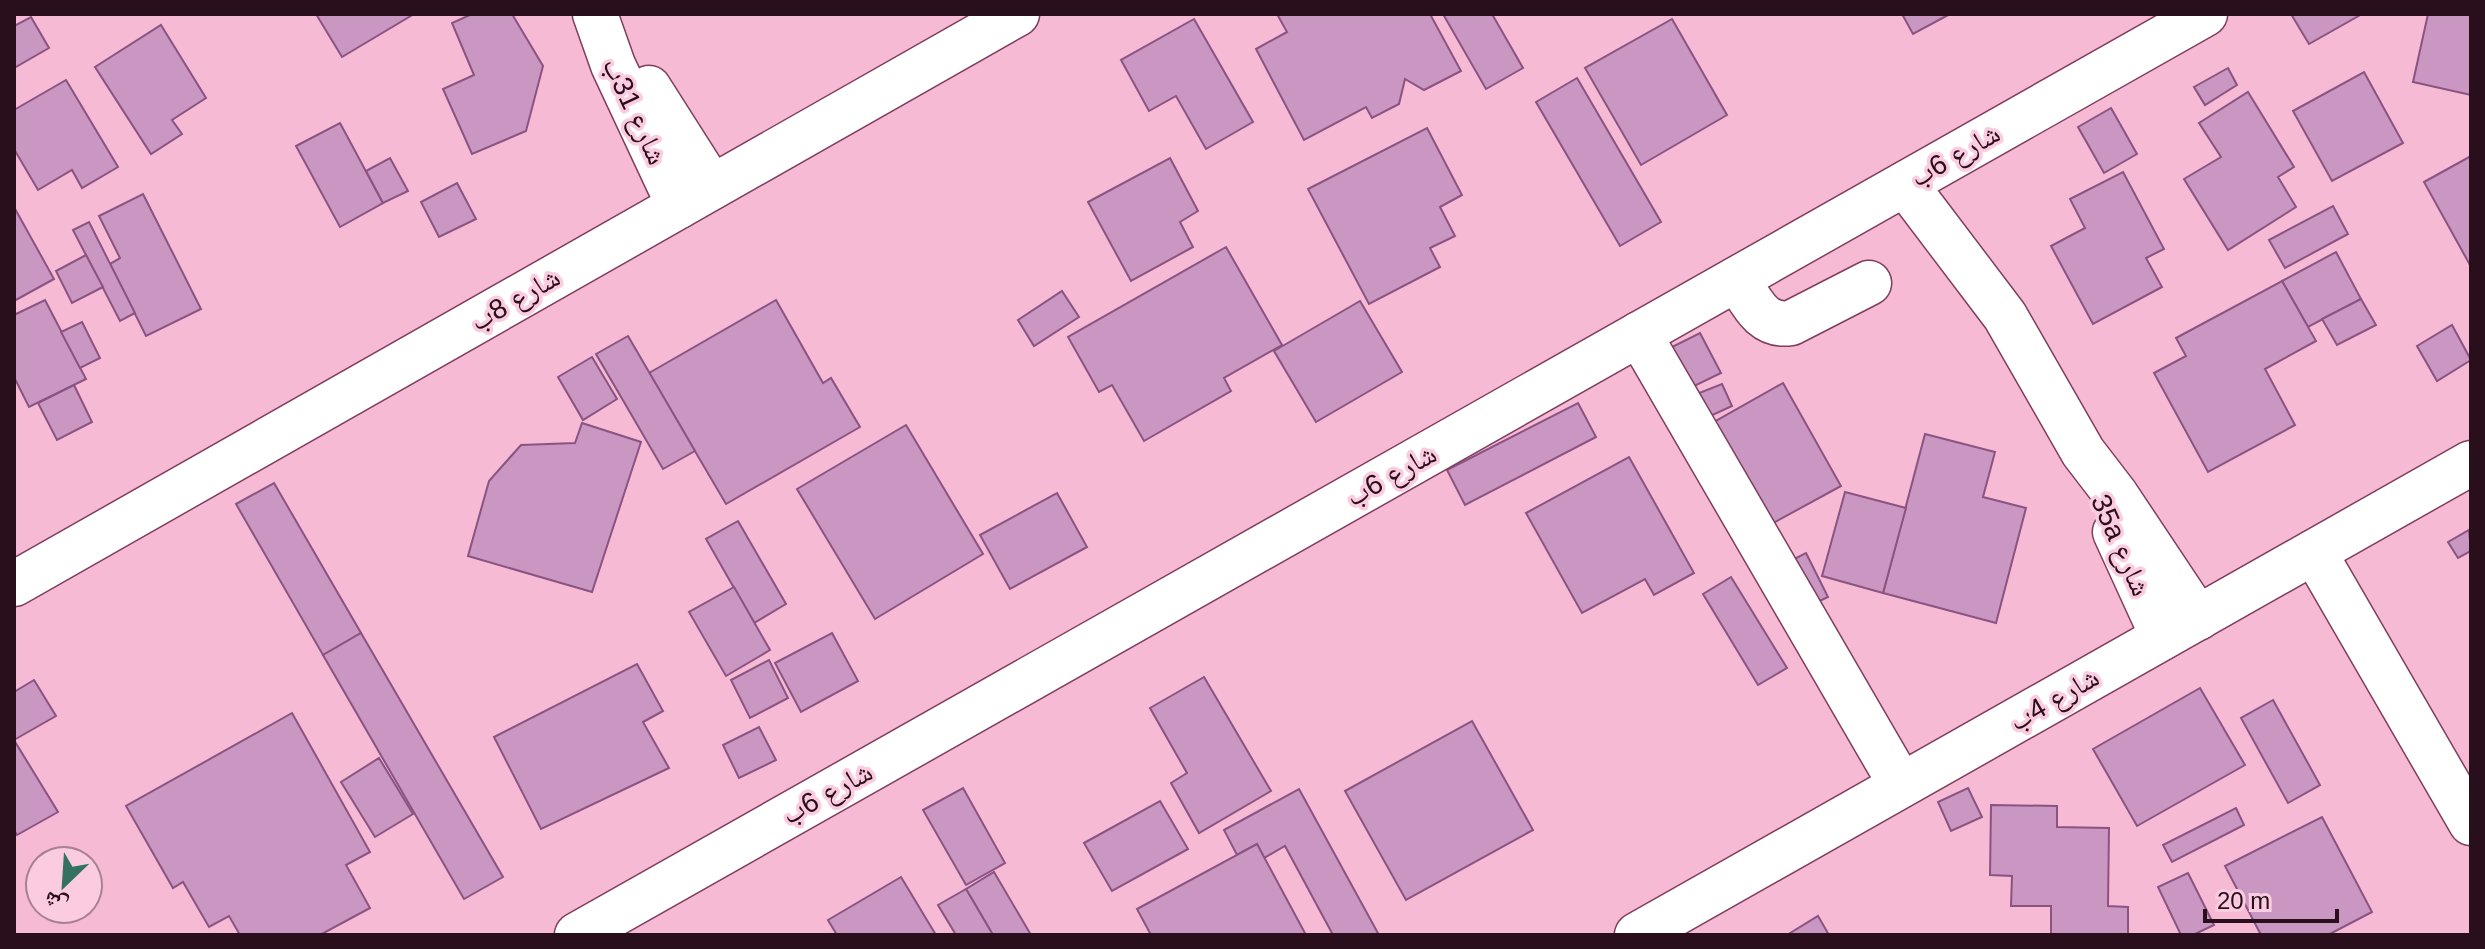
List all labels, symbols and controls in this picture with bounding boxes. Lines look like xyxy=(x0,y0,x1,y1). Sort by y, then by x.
street label: شارع 31ب xyxy=(595,53,673,170)
street label: شارع 6ب xyxy=(1905,117,2006,195)
street label: شارع 8ب xyxy=(465,261,566,339)
street label: شارع 6ب xyxy=(1341,438,1442,514)
street label: 35a شارع xyxy=(2083,489,2157,601)
street label: شارع 4ب xyxy=(2004,661,2105,739)
street label: شارع 6ب xyxy=(777,756,878,832)
north arrow xyxy=(24,845,104,925)
scale bar xyxy=(2205,873,2337,923)
text: ش xyxy=(40,886,72,919)
text: 20 m xyxy=(2217,887,2270,914)

